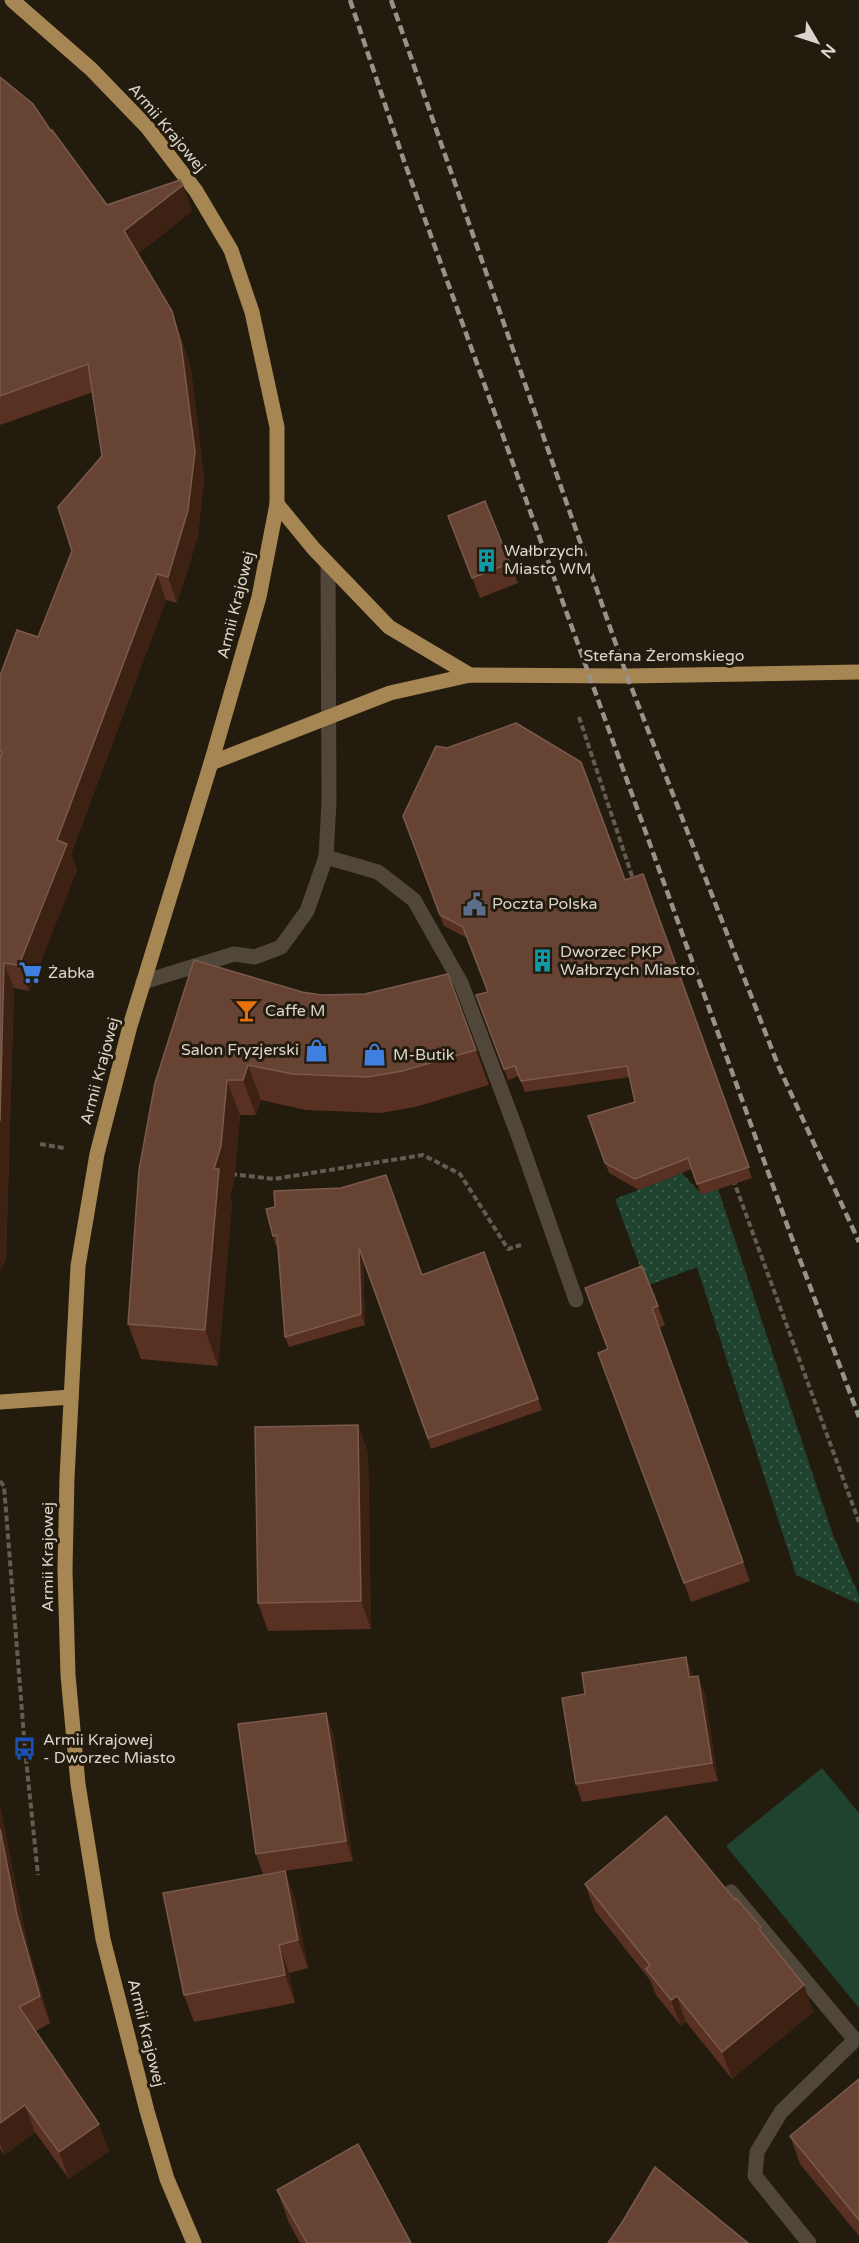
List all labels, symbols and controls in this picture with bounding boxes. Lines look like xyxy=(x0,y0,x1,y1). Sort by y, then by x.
north arrow xyxy=(787,12,847,72)
text: N xyxy=(816,40,840,62)
street label: Armii Krajowej xyxy=(124,79,210,177)
place label: Wałbrzych Miasto WM xyxy=(504,541,591,579)
building icon: Wałbrzych Miasto WM xyxy=(473,547,499,573)
street label: Armii Krajowej xyxy=(213,549,259,661)
street label: Stefana Żeromskiego xyxy=(583,646,745,666)
public building icon: Poczta Polska xyxy=(461,891,487,917)
place label: Poczta Polska xyxy=(492,894,598,914)
place label: Dworzec PKP Wałbrzych Miasto xyxy=(560,942,695,980)
building icon: Dworzec PKP Wałbrzych Miasto xyxy=(529,948,555,974)
supermarket icon: Żabka xyxy=(17,960,43,986)
place label: Żabka xyxy=(48,963,95,983)
bar icon: Caffe M xyxy=(234,998,260,1024)
place label: Caffe M xyxy=(265,1001,326,1021)
street label: Armii Krajowej xyxy=(76,1015,124,1127)
shop icon: Salon Fryzjerski xyxy=(304,1037,330,1063)
place label: Salon Fryzjerski xyxy=(181,1040,299,1060)
shop icon: M-Butik xyxy=(362,1042,388,1068)
place label: M-Butik xyxy=(393,1045,455,1065)
street label: Armii Krajowej xyxy=(38,1502,58,1612)
place label: Armii Krajowej - Dworzec Miasto xyxy=(43,1730,175,1768)
bus stop icon: Armii Krajowej - Dworzec Miasto xyxy=(12,1736,38,1762)
street label: Armii Krajowej xyxy=(123,1977,169,2089)

